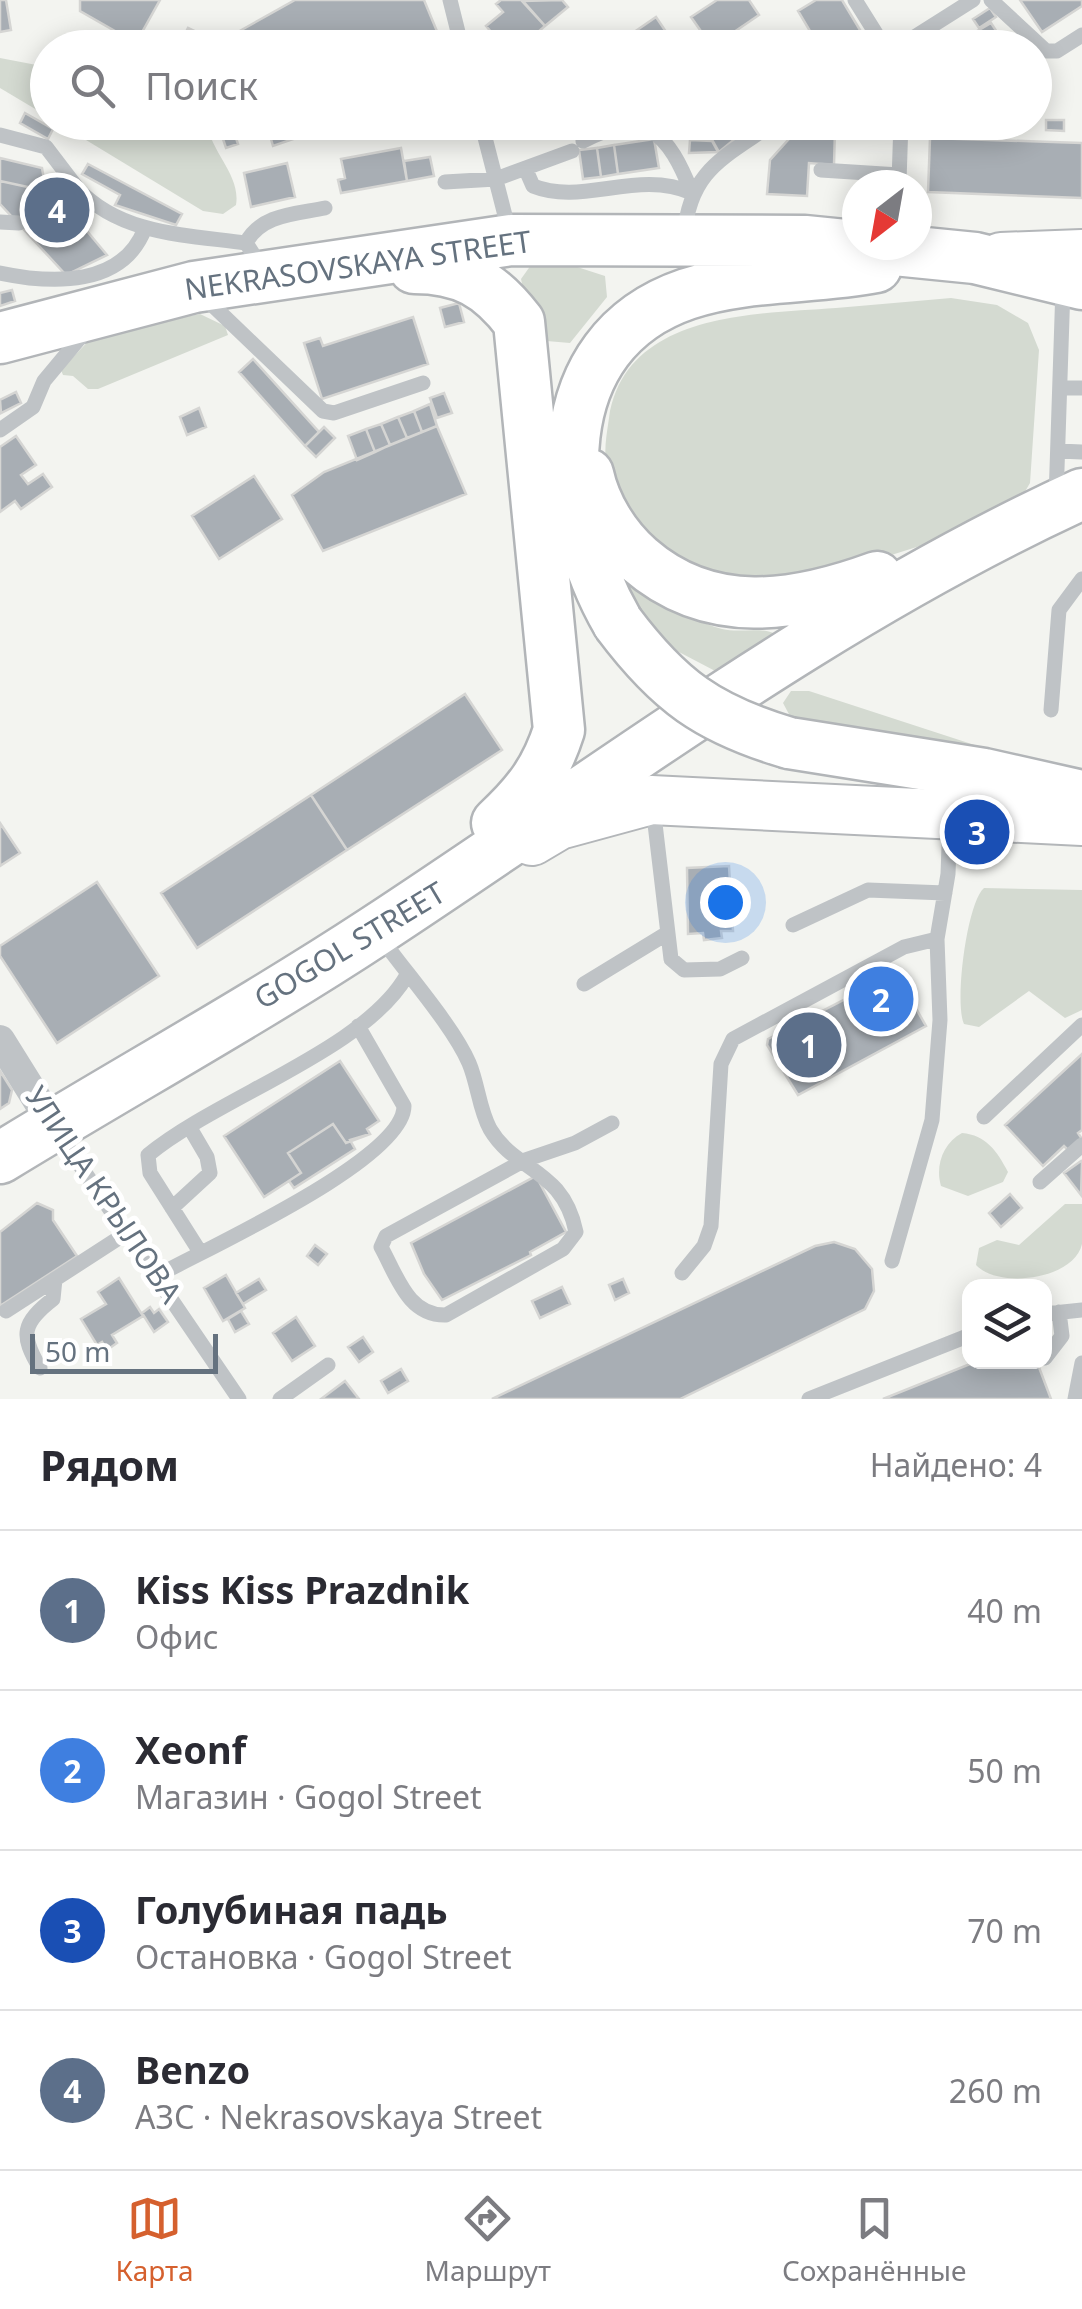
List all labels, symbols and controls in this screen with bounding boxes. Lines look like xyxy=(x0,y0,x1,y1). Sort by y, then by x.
search box xyxy=(30,30,1052,140)
icon: search xyxy=(65,58,120,113)
text: Поиск xyxy=(145,59,258,111)
north arrow xyxy=(842,170,932,260)
pin: 4 xyxy=(24,172,90,248)
street label: NEKRASOVSKAYA STREET xyxy=(182,220,534,309)
pin: 3 xyxy=(944,794,1010,870)
street label: GOGOL STREET xyxy=(246,871,453,1018)
your location xyxy=(700,877,751,928)
pin: 2 xyxy=(848,962,914,1036)
pin: 1 xyxy=(776,1008,842,1082)
street label: УЛИЦА КРЫЛОВА xyxy=(16,1078,193,1311)
map controls xyxy=(962,1279,1052,1369)
button: layers xyxy=(962,1279,1052,1369)
scale bar xyxy=(30,1329,218,1374)
text: 50 m xyxy=(45,1332,111,1370)
text: Рядом xyxy=(40,1436,179,1493)
text: Найдено: 4 xyxy=(870,1443,1042,1486)
text: Kiss Kiss Prazdnik xyxy=(135,1563,469,1615)
text: 1 xyxy=(63,1589,82,1632)
text: 40 m xyxy=(967,1589,1042,1632)
text: Офис xyxy=(135,1615,219,1658)
text: Xeonf xyxy=(135,1723,246,1775)
text: 2 xyxy=(63,1749,82,1792)
text: 50 m xyxy=(967,1749,1042,1792)
text: Магазин · Gogol Street xyxy=(135,1775,482,1818)
text: Голубиная падь xyxy=(135,1883,448,1935)
text: 3 xyxy=(63,1909,82,1952)
text: 70 m xyxy=(967,1909,1042,1952)
text: Остановка · Gogol Street xyxy=(135,1935,511,1978)
text: Benzo xyxy=(135,2043,250,2095)
text: 4 xyxy=(63,2069,82,2112)
text: 260 m xyxy=(949,2069,1042,2112)
text: АЗС · Nekrasovskaya Street xyxy=(135,2095,542,2138)
tab: Карта xyxy=(115,2191,194,2289)
tab: Маршрут xyxy=(425,2191,551,2289)
tab: Сохранённые xyxy=(782,2191,967,2289)

